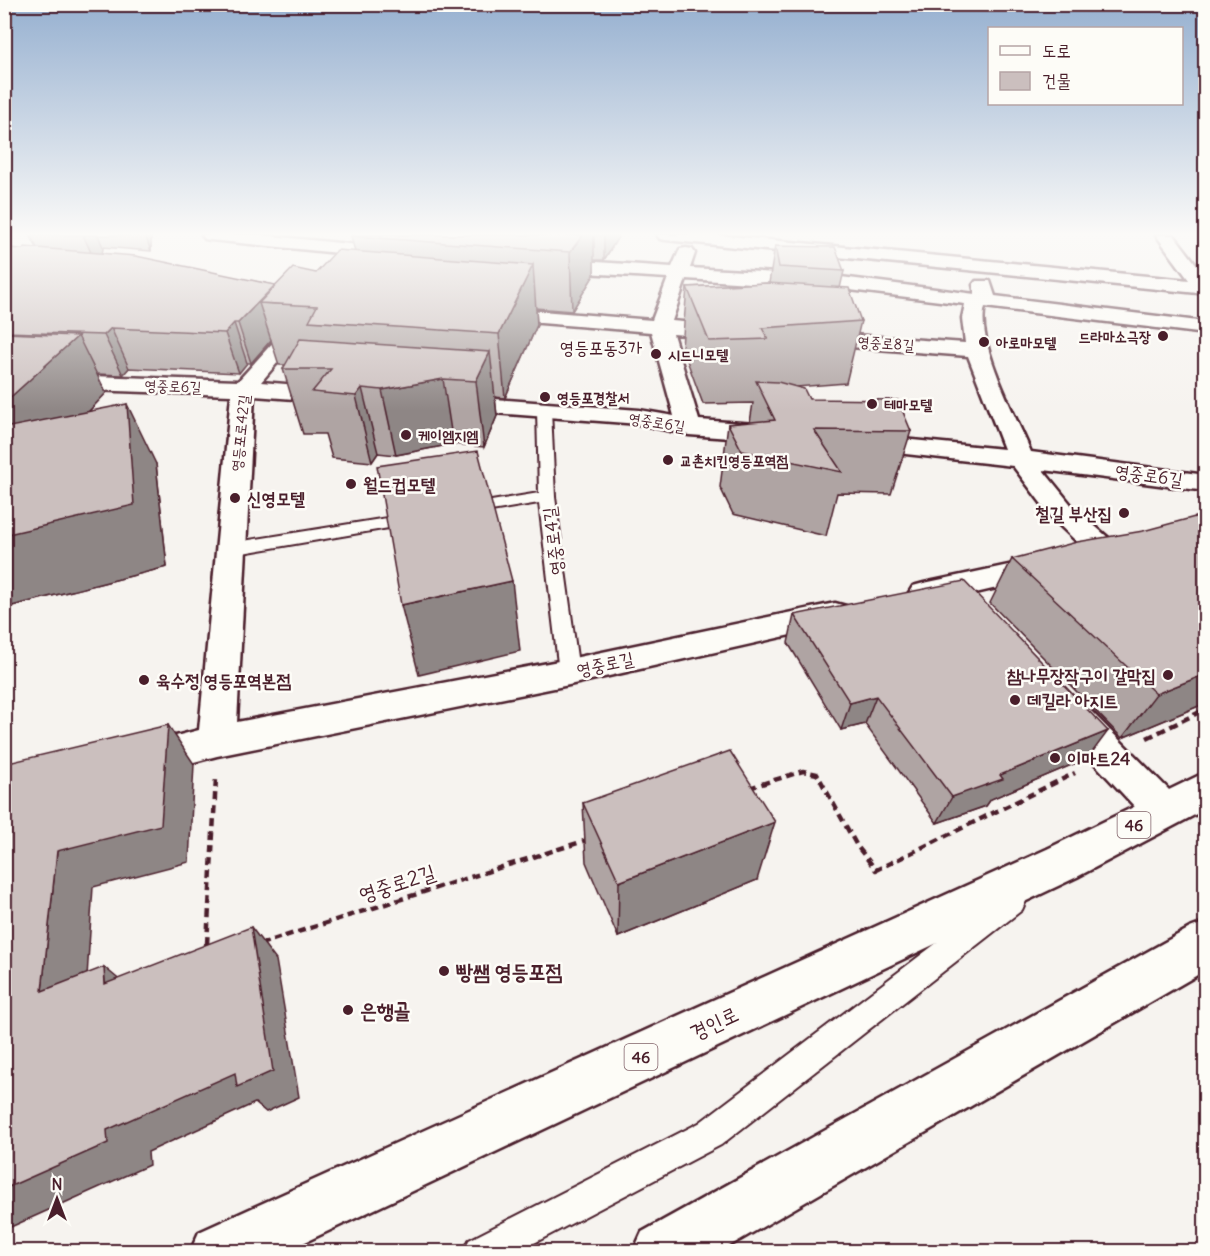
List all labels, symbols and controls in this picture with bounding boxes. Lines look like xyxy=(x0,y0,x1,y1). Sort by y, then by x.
legend xyxy=(988,27,1183,105)
text: 도로 xyxy=(1042,39,1071,62)
text: 건물 xyxy=(1042,69,1071,92)
place label: 드라마소극장 xyxy=(1079,327,1151,346)
marker: 드라마소극장 xyxy=(1156,329,1170,343)
street label: 영중로8길 xyxy=(857,332,915,354)
place label: 아로마모텔 xyxy=(995,333,1056,352)
marker: 아로마모텔 xyxy=(977,335,991,349)
district label: 영등포동3가 xyxy=(560,336,643,359)
place label: 시드니모텔 xyxy=(668,345,728,364)
marker: 시드니모텔 xyxy=(649,347,663,361)
street label: 영중로6길 xyxy=(144,376,202,396)
place label: 영등포경찰서 xyxy=(557,388,629,407)
marker: 영등포경찰서 xyxy=(538,390,552,404)
street label: 영등포로42길 xyxy=(227,394,253,472)
place label: 테마모텔 xyxy=(884,395,932,414)
marker: 테마모텔 xyxy=(865,397,879,411)
street label: 영중로6길 xyxy=(627,408,687,436)
place label: 케이엠지엠 xyxy=(418,426,478,445)
marker: 케이엠지엠 xyxy=(399,428,413,442)
place label: 교촌치킨영등포역점 xyxy=(680,451,789,470)
marker: 교촌치킨영등포역점 xyxy=(661,453,675,467)
street label: 영중로6길 xyxy=(1114,459,1185,491)
place label: 월드컵모텔 xyxy=(363,473,436,496)
marker: 월드컵모텔 xyxy=(344,477,358,491)
place label: 신영모텔 xyxy=(247,487,305,510)
marker: 신영모텔 xyxy=(228,491,242,505)
place label: 철길 부산집 xyxy=(1035,502,1112,525)
street label: 영중로4길 xyxy=(537,505,569,576)
marker: 철길 부산집 xyxy=(1117,506,1131,520)
street label: 영중로길 xyxy=(574,647,636,681)
place label: 참나무장작구이 갈막집 xyxy=(1007,664,1156,687)
marker: 참나무장작구이 갈막집 xyxy=(1161,668,1175,682)
place label: 육수정 영등포역본점 xyxy=(156,669,291,692)
marker: 육수정 영등포역본점 xyxy=(137,673,151,687)
place label: 데킬라 아지트 xyxy=(1027,689,1118,712)
marker: 데킬라 아지트 xyxy=(1008,693,1022,707)
place label: 이마트24 xyxy=(1067,747,1131,770)
marker: 이마트24 xyxy=(1048,751,1062,765)
road number: 46 xyxy=(1118,812,1150,838)
street label: 영중로2길 xyxy=(355,858,439,908)
place label: 빵쌤 영등포점 xyxy=(455,958,562,985)
marker: 빵쌤 영등포점 xyxy=(437,964,451,978)
place label: 은행골 xyxy=(360,997,411,1024)
street label: 경인로 xyxy=(685,1000,743,1046)
marker: 은행골 xyxy=(341,1003,355,1017)
road number: 46 xyxy=(624,1044,658,1070)
north arrow xyxy=(27,1169,87,1229)
text: N xyxy=(51,1174,63,1194)

